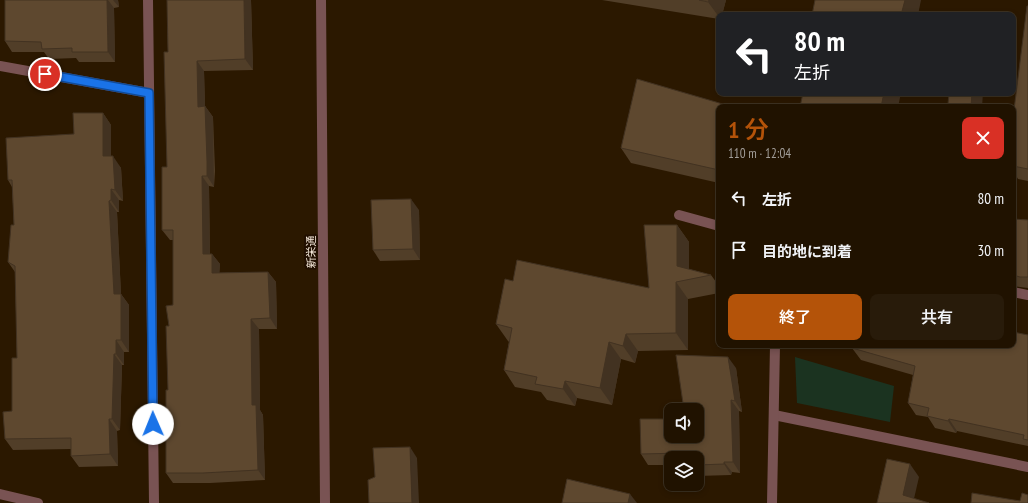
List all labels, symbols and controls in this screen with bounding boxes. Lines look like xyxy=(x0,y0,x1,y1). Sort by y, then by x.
text: 80 m xyxy=(794,22,845,59)
icon: left xyxy=(728,28,780,80)
pin xyxy=(28,57,62,91)
text: 左折 xyxy=(794,61,830,84)
icon: arrive xyxy=(34,63,56,85)
text: 1 分 xyxy=(728,114,768,145)
button: close xyxy=(962,117,1004,159)
text: 110 m · 12:04 xyxy=(728,145,791,162)
icon: left xyxy=(728,187,750,209)
text: 80 m xyxy=(978,189,1004,208)
text: 左折 xyxy=(762,190,792,209)
street label: 新栄通 xyxy=(304,236,318,269)
icon: arrive xyxy=(728,239,750,261)
text: 30 m xyxy=(978,241,1004,260)
text: 目的地に到着 xyxy=(762,242,852,261)
button: 終了 xyxy=(728,294,862,340)
button: 共有 xyxy=(870,294,1004,340)
position arrow xyxy=(132,403,174,445)
map controls xyxy=(664,403,704,491)
button: sound xyxy=(664,403,704,443)
button: layers xyxy=(664,451,704,491)

